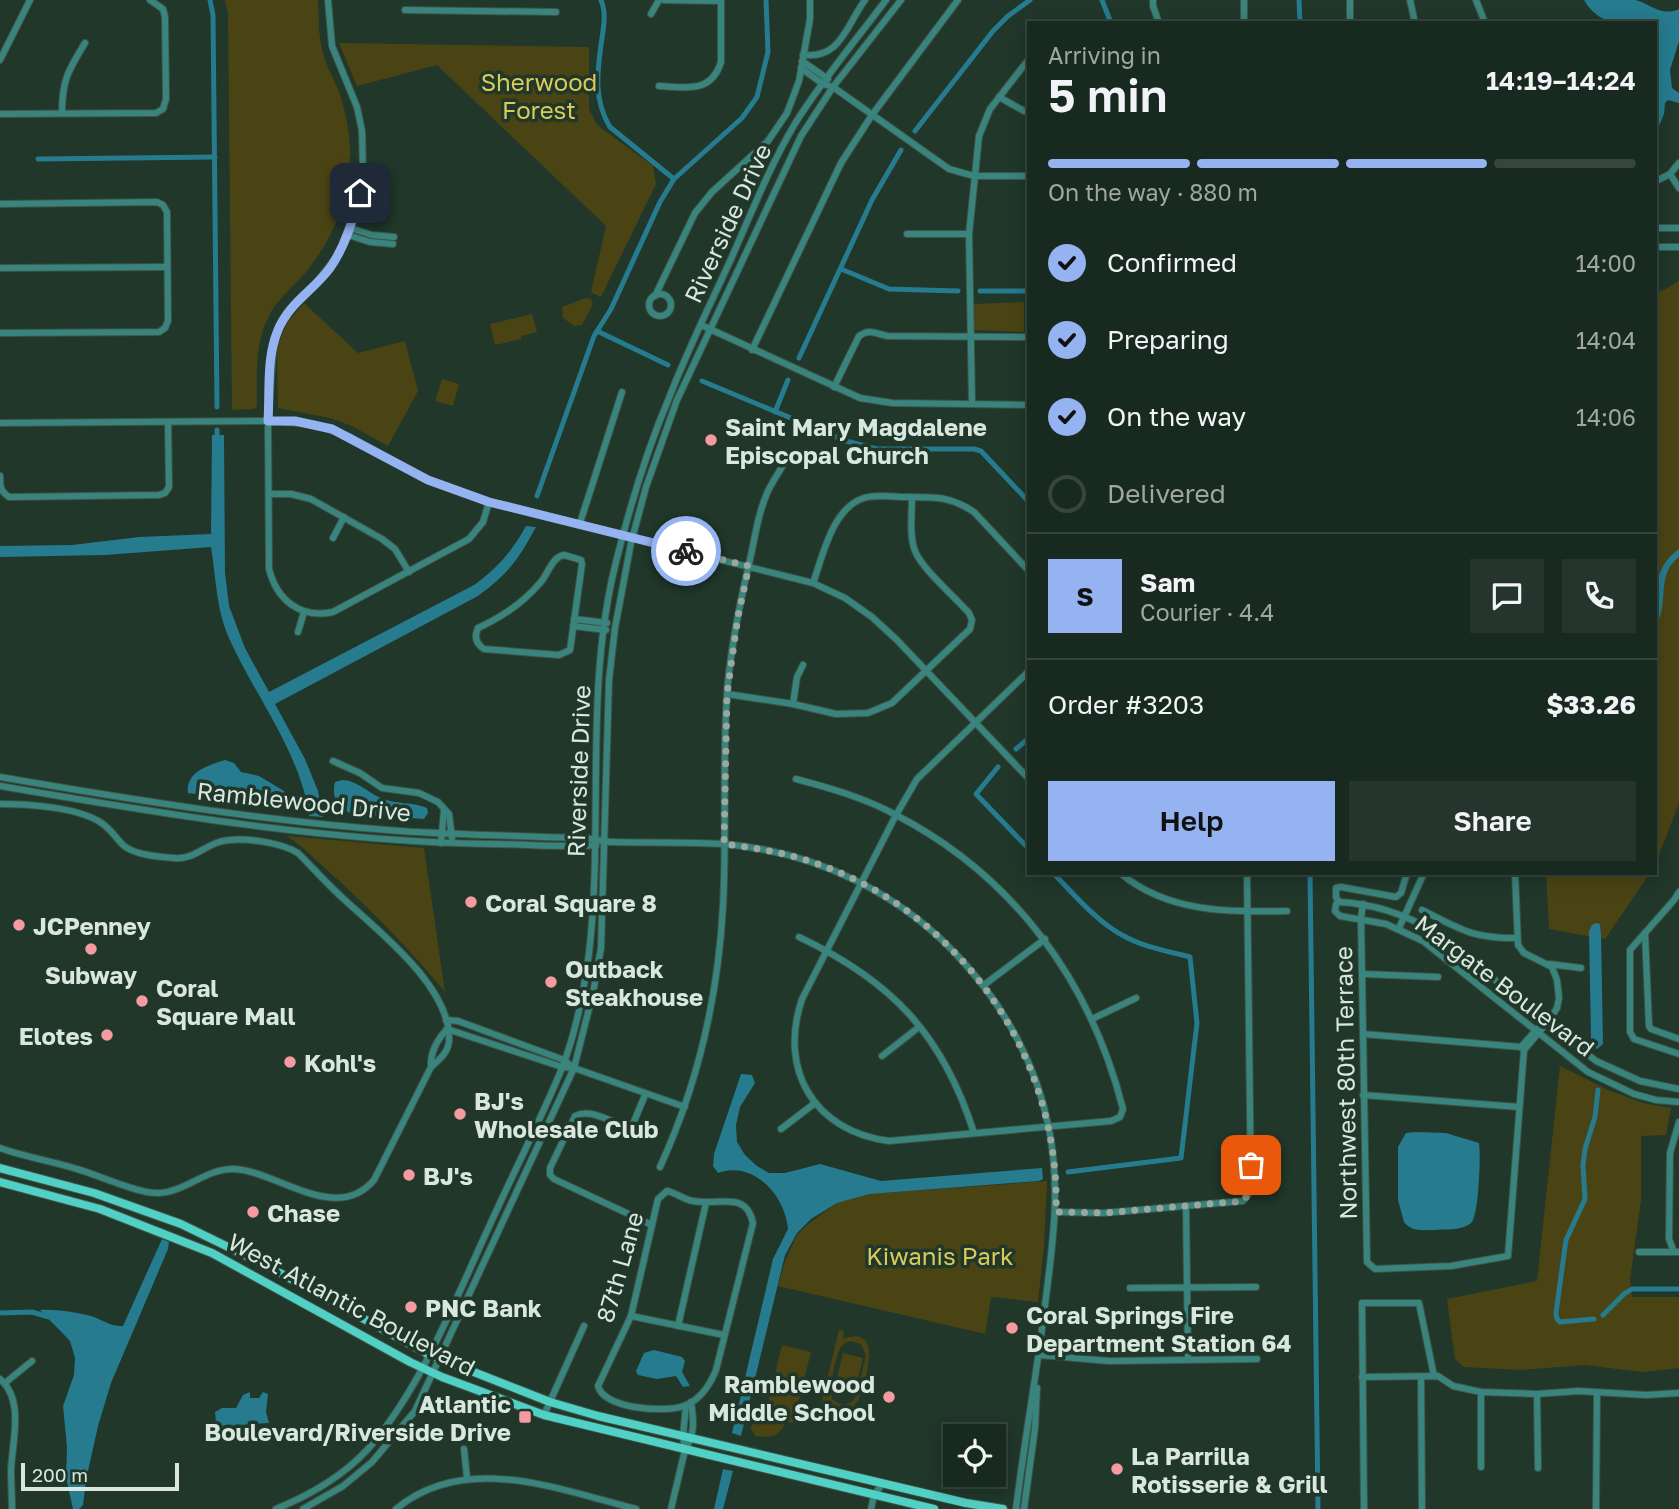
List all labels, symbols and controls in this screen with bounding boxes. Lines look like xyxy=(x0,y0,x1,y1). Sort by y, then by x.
text: Arriving in xyxy=(1048,41,1161,69)
text: 14:19–14:24 xyxy=(1486,65,1636,96)
park label: Sherwood Forest xyxy=(481,67,597,124)
text: 5 min xyxy=(1048,67,1168,122)
street label: Riverside Drive xyxy=(677,139,777,307)
pin xyxy=(330,163,390,223)
icon: home xyxy=(341,174,379,212)
text: On the way · 880 m xyxy=(1048,178,1258,206)
icon: check xyxy=(1048,244,1086,282)
text: Confirmed xyxy=(1107,247,1237,278)
text: 14:00 xyxy=(1575,249,1636,277)
icon: check xyxy=(1048,321,1086,359)
text: Preparing xyxy=(1107,324,1229,355)
text: 14:04 xyxy=(1576,326,1636,354)
icon: check xyxy=(1048,398,1086,436)
text: On the way xyxy=(1107,401,1246,432)
text: 14:06 xyxy=(1576,403,1636,431)
place label: Saint Mary Magdalene Episcopal Church xyxy=(725,412,987,469)
marker: Saint Mary Magdalene Episcopal Church xyxy=(703,432,719,448)
text: Delivered xyxy=(1107,478,1226,509)
courier xyxy=(651,516,721,586)
icon: bike xyxy=(667,532,705,570)
button: chat xyxy=(1470,559,1544,633)
button: phone xyxy=(1562,559,1636,633)
text: Sam xyxy=(1140,567,1195,598)
text: S xyxy=(1076,581,1094,612)
text: Courier · 4.4 xyxy=(1140,598,1274,626)
street label: Riverside Drive xyxy=(561,684,595,858)
text: Order #3203 xyxy=(1048,689,1204,720)
text: $33.26 xyxy=(1546,689,1636,720)
street label: Ramblewood Drive xyxy=(196,775,412,827)
button: Help xyxy=(1048,781,1335,861)
button: Share xyxy=(1349,781,1636,861)
place label: Coral Square 8 xyxy=(485,888,657,917)
marker: Coral Square 8 xyxy=(463,894,479,910)
street label: Margate Boulevard xyxy=(1410,908,1600,1062)
place label: JCPenney xyxy=(33,911,151,940)
marker: JCPenney xyxy=(11,917,27,933)
marker: Subway xyxy=(83,941,99,957)
street label: Northwest 80th Terrace xyxy=(1328,946,1362,1220)
place label: Outback Steakhouse xyxy=(565,954,703,1011)
place label: Subway xyxy=(45,960,138,989)
place label: Coral Square Mall xyxy=(156,973,296,1030)
marker: Outback Steakhouse xyxy=(543,974,559,990)
marker: Coral Square Mall xyxy=(134,993,150,1009)
place label: Elotes xyxy=(19,1021,93,1050)
marker: Elotes xyxy=(99,1027,115,1043)
place label: Kohl's xyxy=(304,1048,376,1077)
marker: Kohl's xyxy=(282,1054,298,1070)
place label: BJ's Wholesale Club xyxy=(474,1086,659,1143)
marker: BJ's Wholesale Club xyxy=(452,1106,468,1122)
pin xyxy=(1221,1135,1281,1195)
icon: bag xyxy=(1232,1146,1270,1184)
place label: BJ's xyxy=(423,1161,473,1190)
marker: BJ's xyxy=(401,1167,417,1183)
place label: Chase xyxy=(267,1198,340,1227)
marker: Chase xyxy=(245,1204,261,1220)
street label: 87th Lane xyxy=(589,1208,649,1326)
street label: West Atlantic Boulevard xyxy=(223,1226,481,1382)
park label: Kiwanis Park xyxy=(866,1241,1014,1270)
place label: PNC Bank xyxy=(425,1293,542,1322)
marker: PNC Bank xyxy=(403,1299,419,1315)
place label: Coral Springs Fire Department Station 64 xyxy=(1026,1300,1291,1357)
marker: Coral Springs Fire Department Station 64 xyxy=(1004,1320,1020,1336)
place label: Ramblewood Middle School xyxy=(708,1369,875,1426)
place label: Atlantic Boulevard/Riverside Drive xyxy=(204,1389,511,1446)
marker: Ramblewood Middle School xyxy=(881,1389,897,1405)
marker: Atlantic Boulevard/Riverside Drive xyxy=(517,1409,533,1425)
map controls xyxy=(943,1424,1006,1487)
button: locate xyxy=(943,1424,1006,1487)
place label: La Parrilla Rotisserie & Grill xyxy=(1131,1441,1328,1498)
scale bar xyxy=(21,1460,178,1492)
marker: La Parrilla Rotisserie & Grill xyxy=(1109,1461,1125,1477)
text: 200 m xyxy=(32,1463,88,1486)

